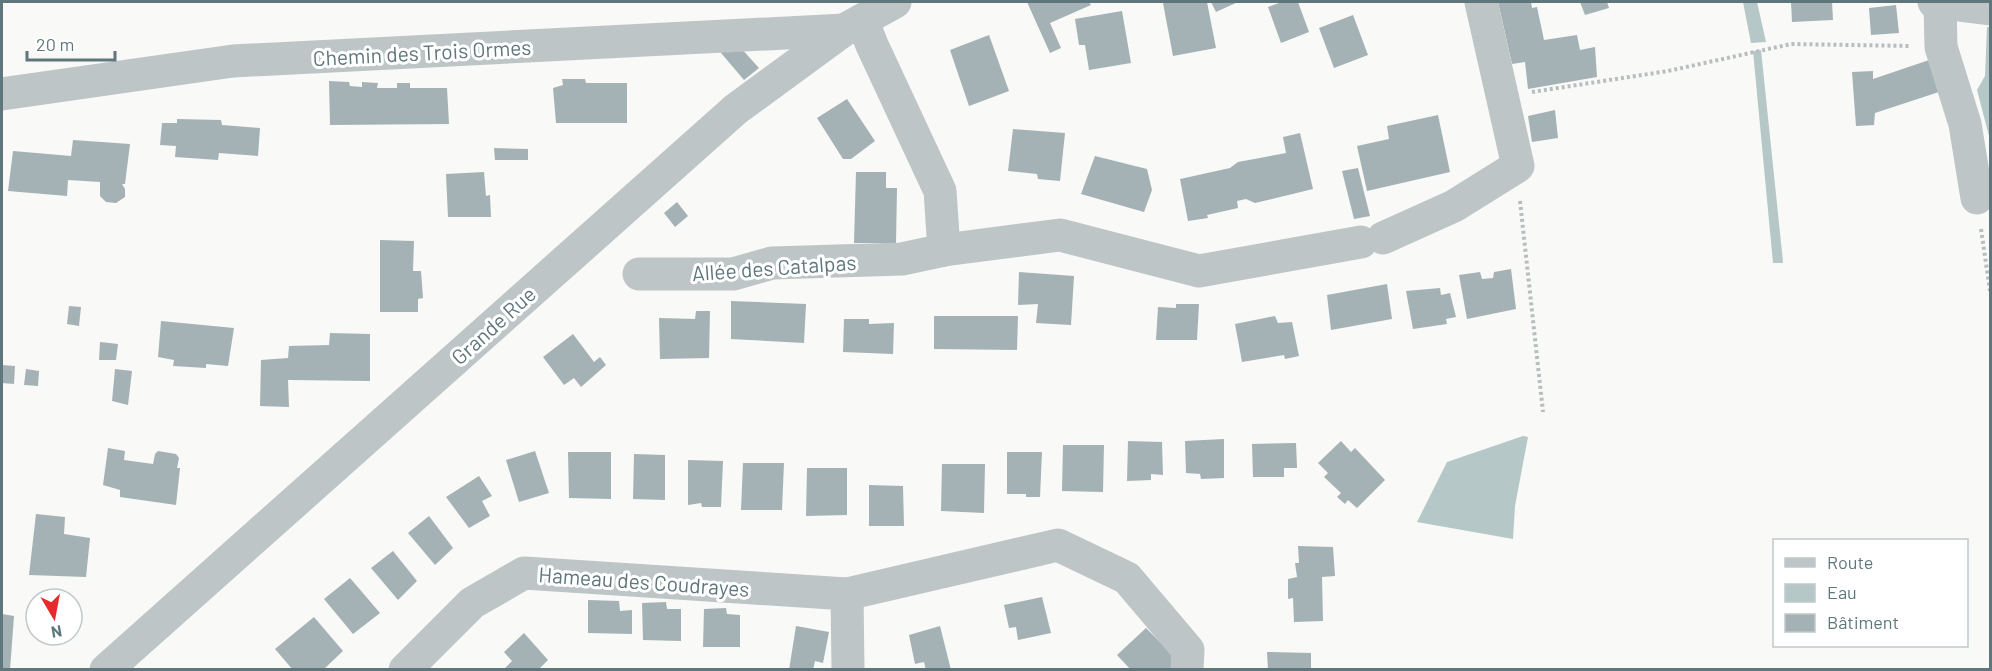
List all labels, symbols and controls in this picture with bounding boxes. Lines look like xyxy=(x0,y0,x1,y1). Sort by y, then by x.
scale bar xyxy=(27,24,116,62)
text: 20 m xyxy=(36,33,74,55)
street label: Chemin des Trois Ormes xyxy=(312,34,532,70)
street label: Allée des Catalpas xyxy=(691,249,857,285)
street label: Grande Rue xyxy=(446,281,540,369)
legend xyxy=(1773,539,1968,647)
text: Route xyxy=(1827,551,1873,573)
street label: Hameau des Coudrayes xyxy=(538,561,750,601)
text: Eau xyxy=(1827,581,1857,603)
north arrow xyxy=(24,587,84,647)
text: Bâtiment xyxy=(1827,611,1899,633)
text: N xyxy=(50,622,64,643)

